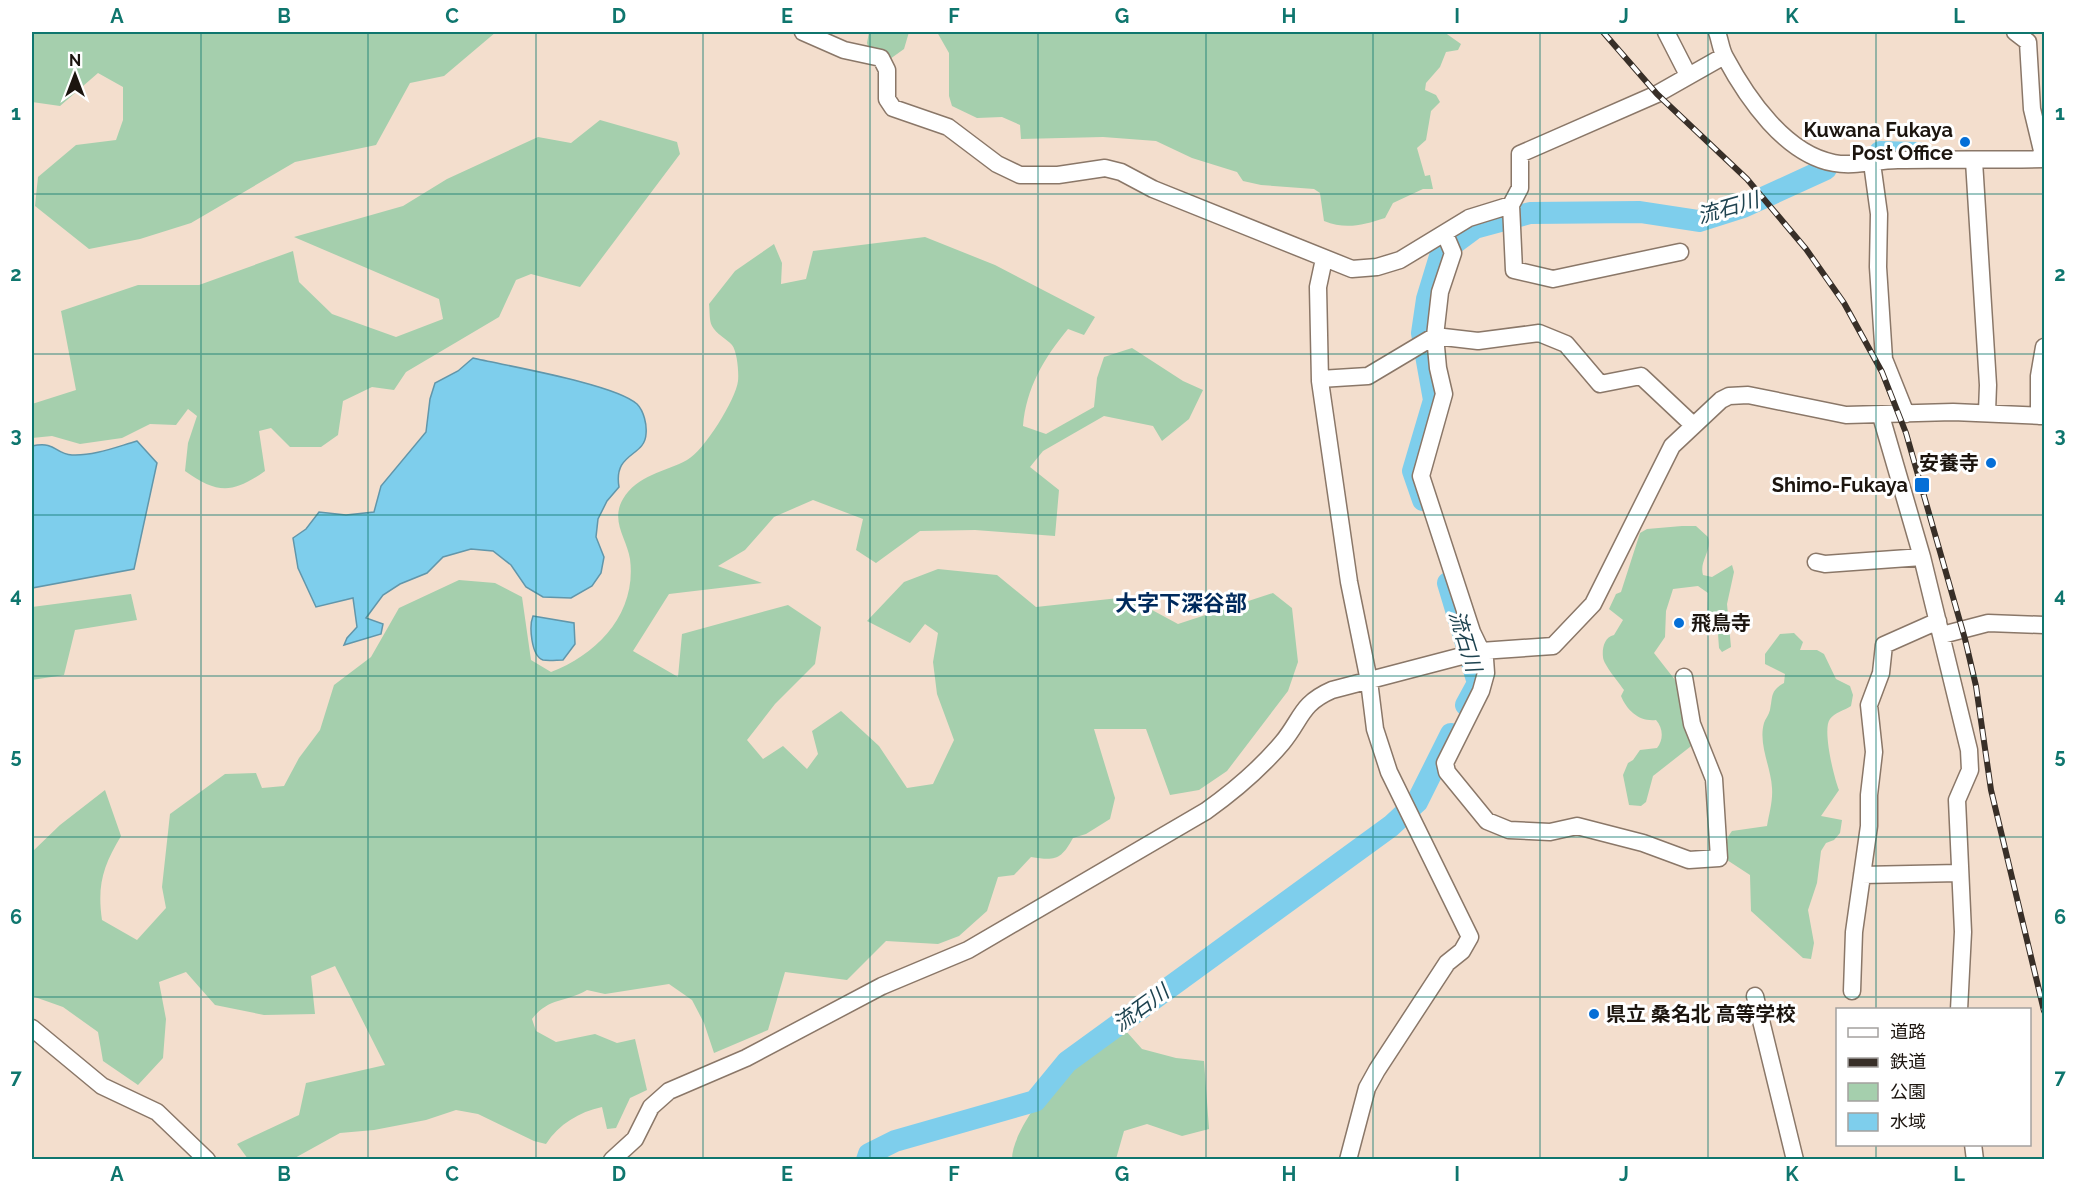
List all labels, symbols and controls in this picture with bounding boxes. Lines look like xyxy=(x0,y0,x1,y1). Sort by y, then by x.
text: A xyxy=(110,4,124,28)
text: B xyxy=(277,4,291,28)
text: C xyxy=(445,4,459,28)
text: D xyxy=(612,4,626,28)
text: E xyxy=(781,4,793,28)
text: F xyxy=(948,4,960,28)
text: G xyxy=(1115,4,1129,28)
text: H xyxy=(1282,4,1296,28)
text: I xyxy=(1454,4,1460,28)
text: J xyxy=(1619,4,1629,28)
text: K xyxy=(1785,4,1799,28)
text: L xyxy=(1953,4,1965,28)
north arrow xyxy=(45,45,105,105)
text: N xyxy=(69,51,81,70)
text: 1 xyxy=(11,101,21,125)
text: 1 xyxy=(2055,101,2065,125)
place label: Kuwana Fukaya Post Office xyxy=(1804,118,1953,165)
marker: Kuwana Fukaya Post Office xyxy=(1958,135,1972,149)
water label: 流石川 xyxy=(1694,186,1764,228)
text: 2 xyxy=(10,262,22,286)
text: 2 xyxy=(2054,262,2066,286)
text: 3 xyxy=(10,423,22,447)
text: 3 xyxy=(2054,423,2066,447)
place label: 安養寺 xyxy=(1919,451,1979,475)
marker: 安養寺 xyxy=(1984,456,1998,470)
place label: Shimo-Fukaya xyxy=(1772,473,1908,497)
marker: Shimo-Fukaya xyxy=(1913,476,1931,494)
text: 4 xyxy=(10,583,22,607)
text: 4 xyxy=(2054,583,2066,607)
district label: 大字下深谷部 xyxy=(1115,590,1247,616)
water label: 流石川 xyxy=(1444,607,1487,677)
place label: 飛鳥寺 xyxy=(1691,611,1751,635)
marker: 飛鳥寺 xyxy=(1672,616,1686,630)
text: 5 xyxy=(10,744,22,768)
text: 5 xyxy=(2054,744,2066,768)
text: 6 xyxy=(10,905,22,929)
text: 6 xyxy=(2054,905,2066,929)
water label: 流石川 xyxy=(1108,978,1175,1036)
place label: 県立 桑名北 高等学校 xyxy=(1606,1002,1796,1026)
marker: 県立 桑名北 高等学校 xyxy=(1587,1007,1601,1021)
legend xyxy=(1836,1008,2031,1146)
text: 道路 xyxy=(1890,1021,1926,1042)
text: 鉄道 xyxy=(1890,1051,1926,1072)
text: 7 xyxy=(10,1065,22,1089)
text: 7 xyxy=(2054,1065,2066,1089)
text: 公園 xyxy=(1890,1081,1926,1102)
text: 水域 xyxy=(1890,1111,1926,1132)
text: A xyxy=(110,1162,124,1186)
text: B xyxy=(277,1162,291,1186)
text: C xyxy=(445,1162,459,1186)
text: D xyxy=(612,1162,626,1186)
text: E xyxy=(781,1162,793,1186)
text: F xyxy=(948,1162,960,1186)
text: G xyxy=(1115,1162,1129,1186)
text: H xyxy=(1282,1162,1296,1186)
text: I xyxy=(1454,1162,1460,1186)
text: J xyxy=(1619,1162,1629,1186)
text: K xyxy=(1785,1162,1799,1186)
text: L xyxy=(1953,1162,1965,1186)

